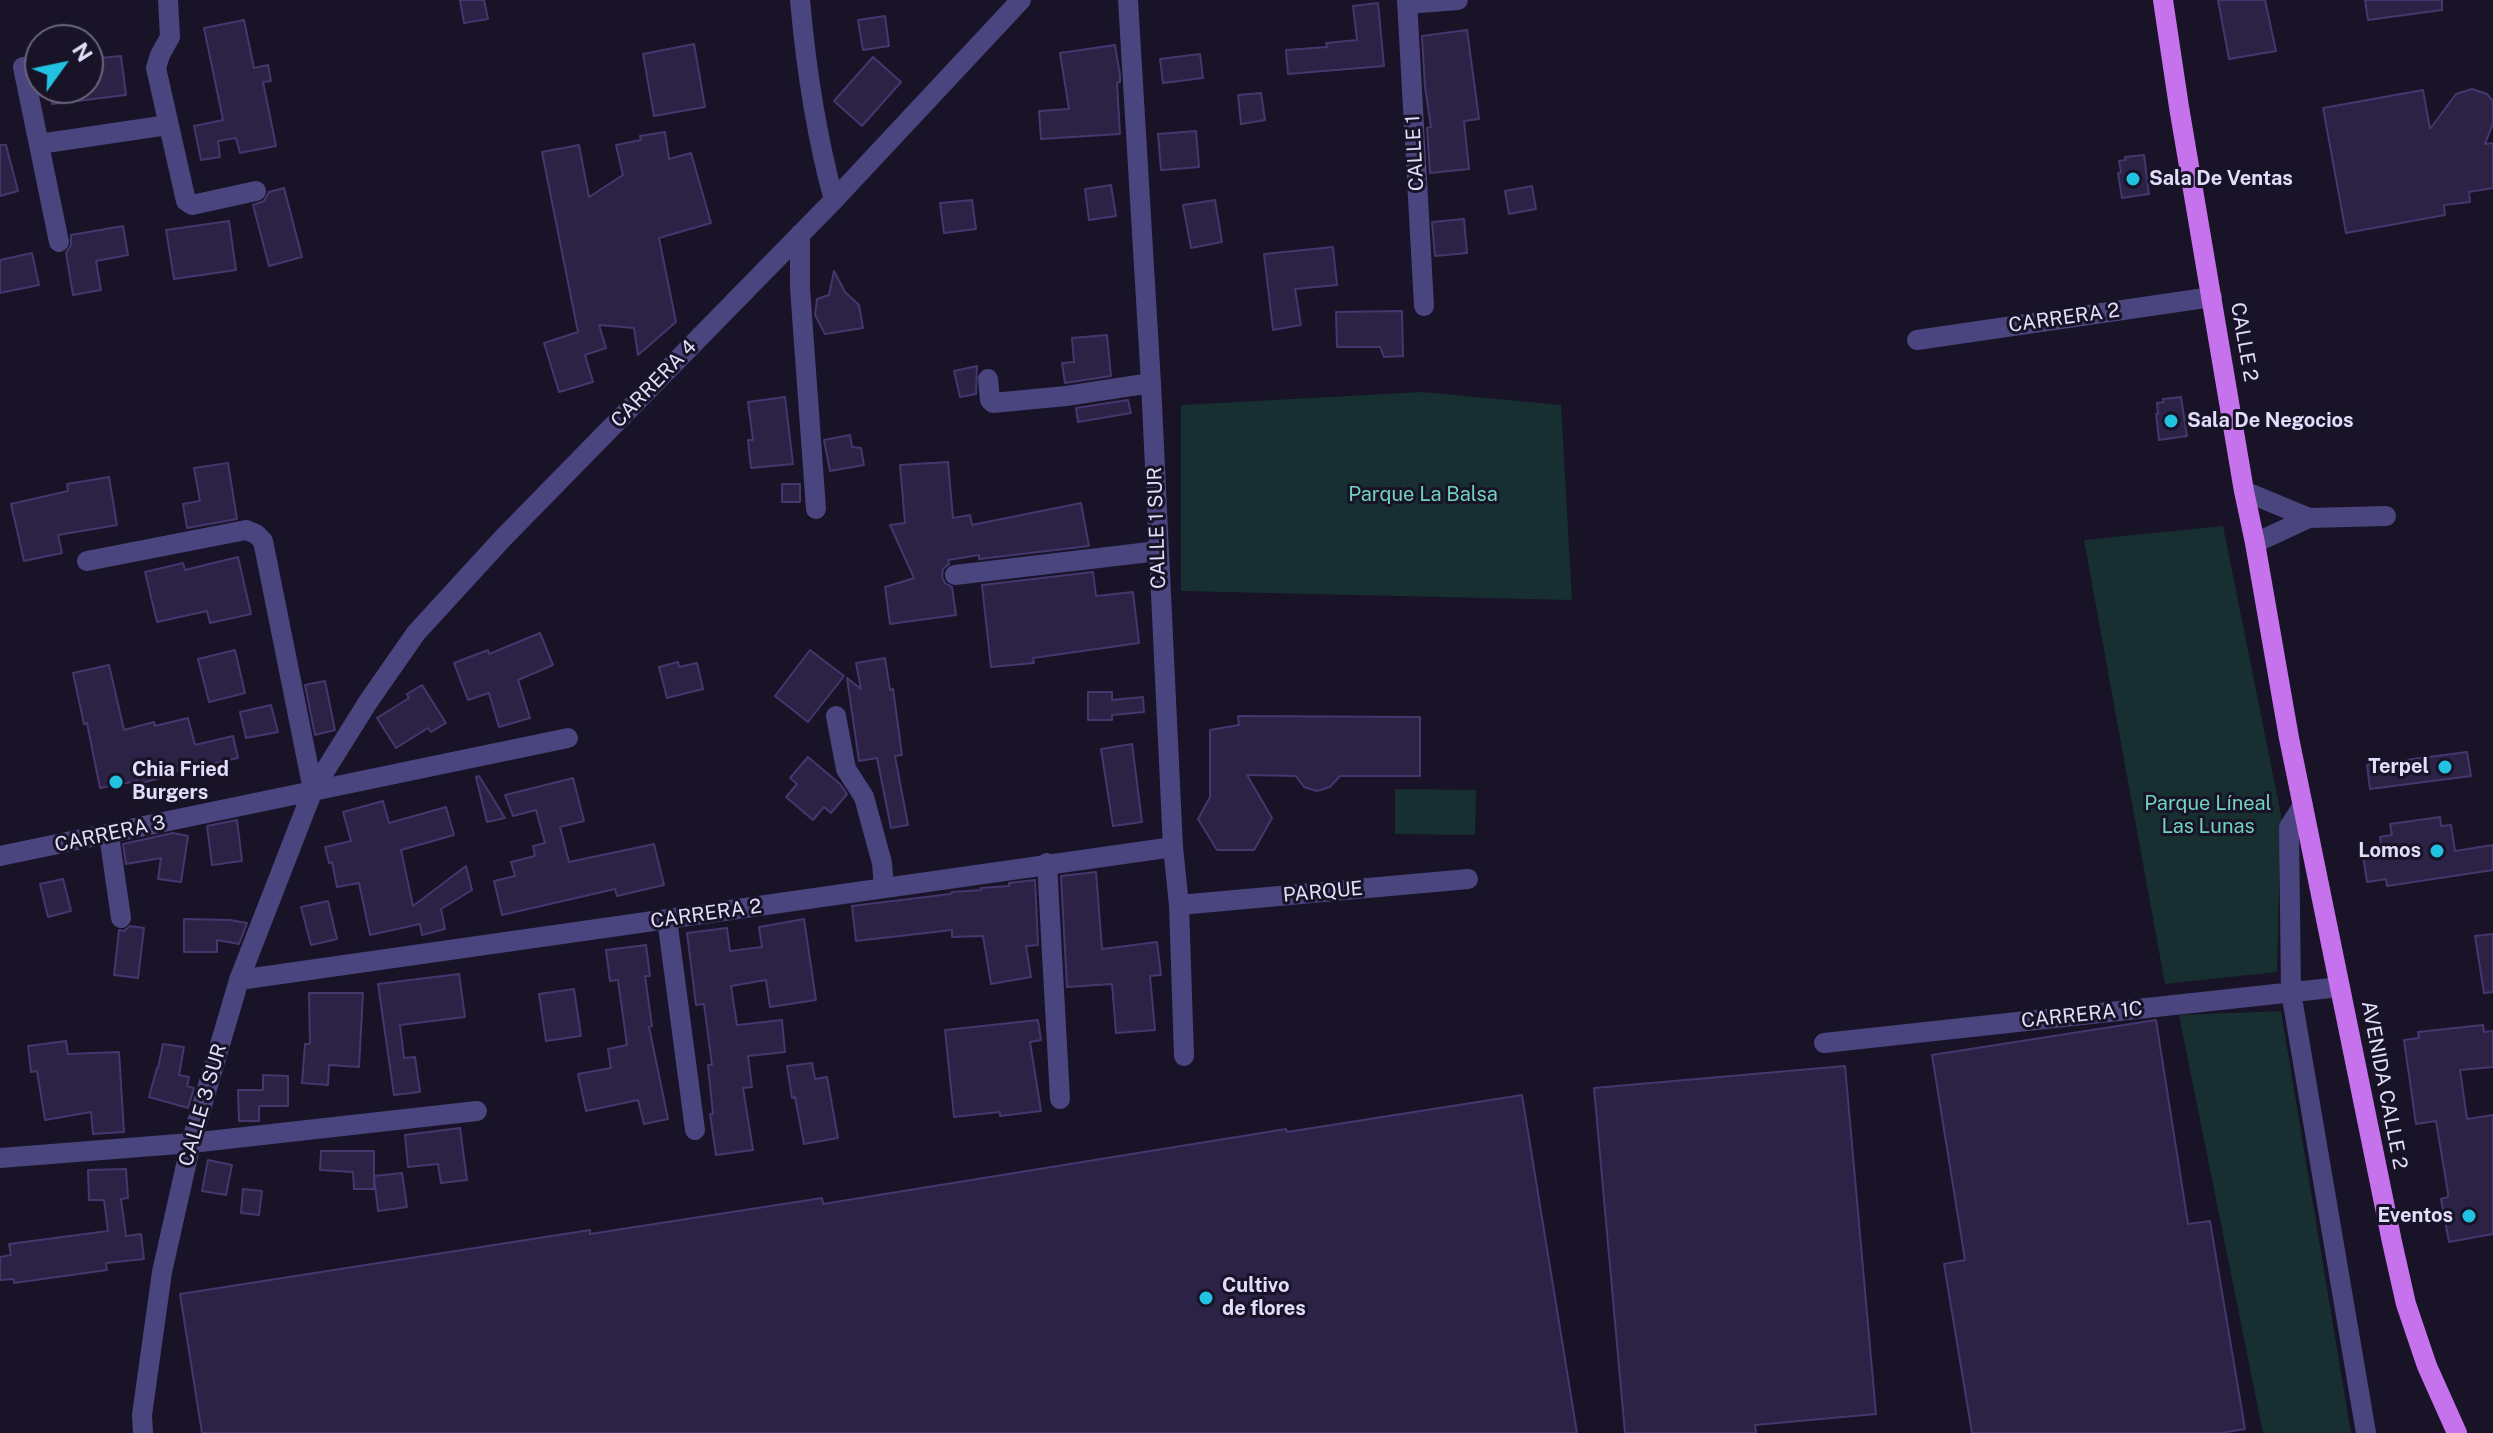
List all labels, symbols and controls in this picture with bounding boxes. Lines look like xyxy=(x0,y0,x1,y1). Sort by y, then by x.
north arrow xyxy=(24,24,104,104)
text: N xyxy=(67,38,98,66)
street label: CALLE 1 xyxy=(1401,114,1429,192)
place label: Sala De Ventas xyxy=(2149,167,2293,191)
marker: Sala De Ventas xyxy=(2124,170,2142,188)
street label: CARRERA 2 xyxy=(2007,298,2121,338)
street label: CALLE 2 xyxy=(2225,301,2263,383)
street label: CARRERA 4 xyxy=(606,335,702,433)
place label: Sala De Negocios xyxy=(2187,409,2354,433)
marker: Sala De Negocios xyxy=(2162,412,2180,430)
street label: CALLE 1 SUR xyxy=(1143,467,1171,589)
park label: Parque La Balsa xyxy=(1348,483,1498,507)
place label: Terpel xyxy=(2368,755,2429,779)
place label: Chia Fried Burgers xyxy=(132,758,229,805)
marker: Terpel xyxy=(2436,758,2454,776)
marker: Chia Fried Burgers xyxy=(107,773,125,791)
park label: Parque Líneal Las Lunas xyxy=(2144,792,2272,839)
street label: CARRERA 3 xyxy=(52,811,168,857)
place label: Lomos xyxy=(2358,839,2421,863)
marker: Lomos xyxy=(2428,842,2446,860)
street label: PARQUE xyxy=(1282,877,1364,907)
street label: CARRERA 2 xyxy=(649,894,763,934)
street label: CARRERA 1C xyxy=(2020,997,2144,1033)
street label: AVENIDA CALLE 2 xyxy=(2356,999,2412,1171)
street label: CALLE 3 SUR xyxy=(174,1041,232,1169)
place label: Eventos xyxy=(2377,1204,2453,1228)
marker: Eventos xyxy=(2460,1207,2478,1225)
place label: Cultivo de flores xyxy=(1222,1274,1306,1321)
marker: Cultivo de flores xyxy=(1197,1289,1215,1307)

